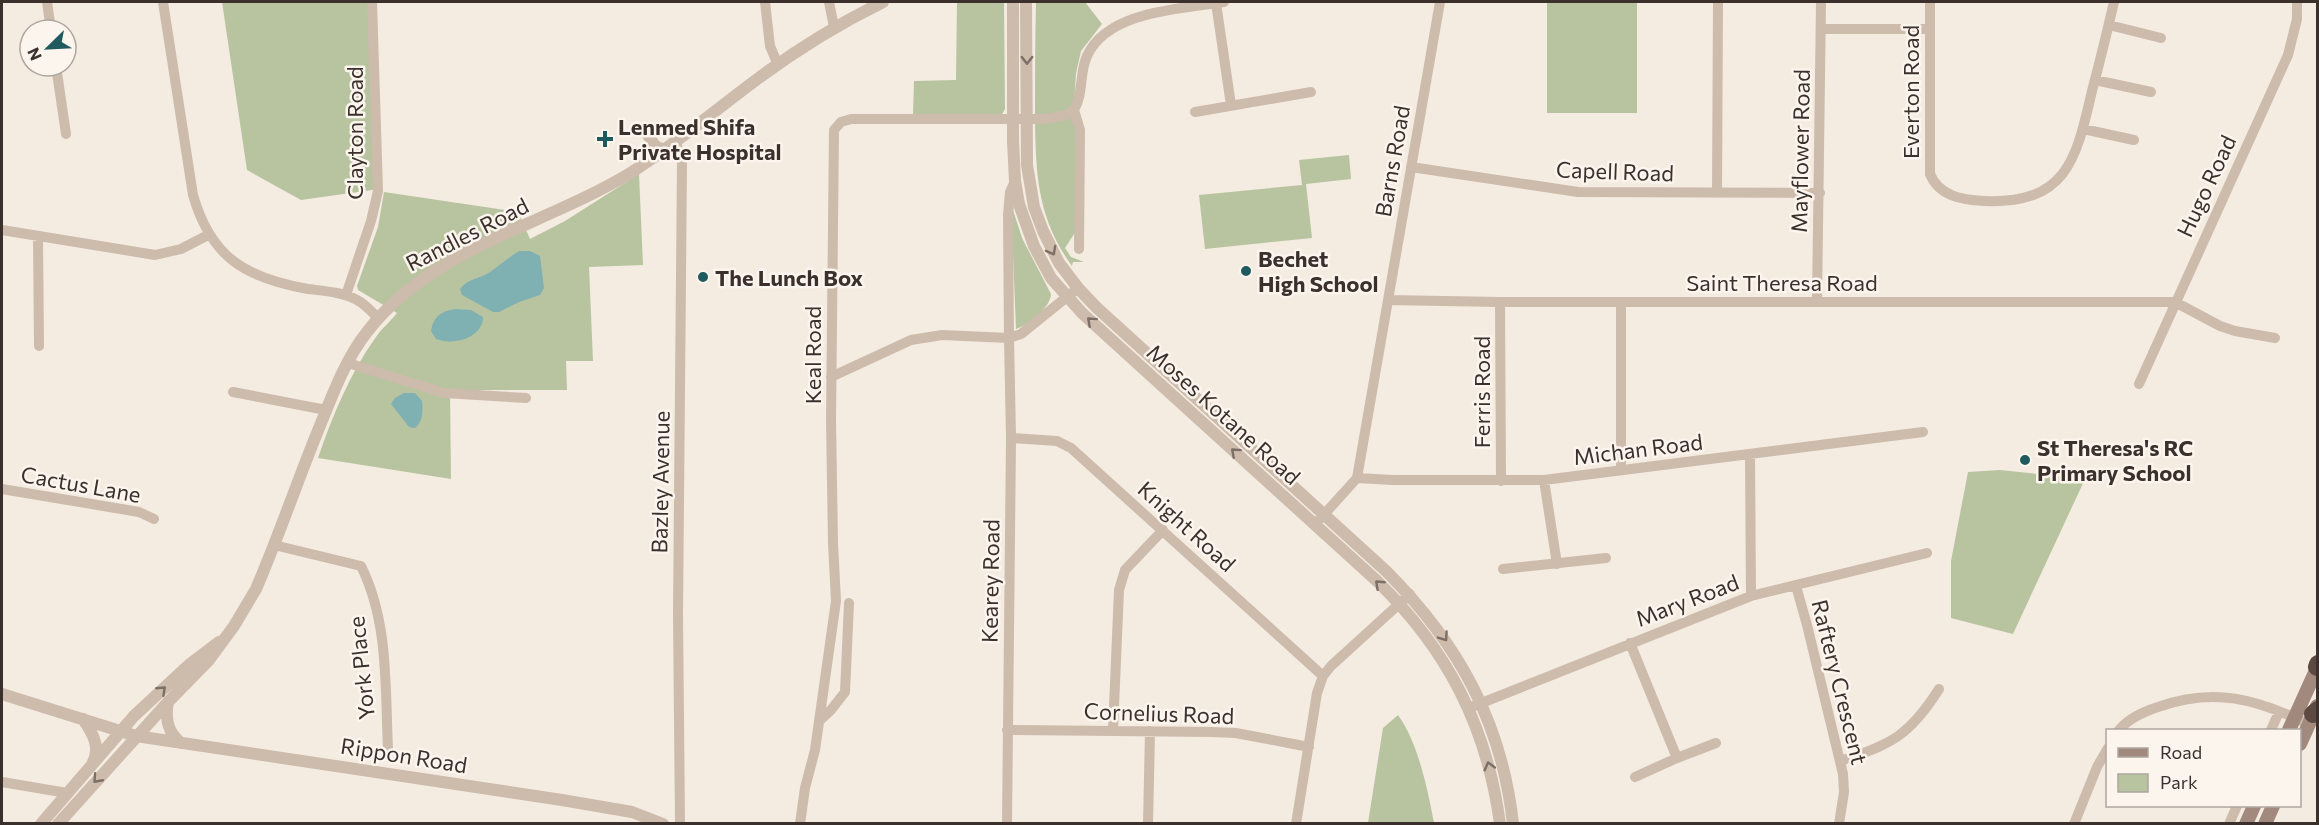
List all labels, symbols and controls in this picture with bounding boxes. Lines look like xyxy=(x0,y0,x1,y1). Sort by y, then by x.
north arrow xyxy=(18,18,78,78)
street label: Everton Road xyxy=(1897,25,1924,159)
text: N xyxy=(23,45,45,64)
one-way arrow xyxy=(1021,55,1033,64)
street label: Clayton Road xyxy=(341,66,368,200)
street label: Mayflower Road xyxy=(1785,69,1815,233)
street label: Barns Road xyxy=(1369,103,1415,219)
place label: Lenmed Shifa Private Hospital xyxy=(618,113,782,165)
marker: Lenmed Shifa Private Hospital xyxy=(596,130,614,148)
street label: Hugo Road xyxy=(2171,131,2241,241)
street label: Capell Road xyxy=(1556,155,1674,187)
street label: Randles Road xyxy=(401,191,533,277)
one-way arrow xyxy=(1045,244,1056,255)
place label: Bechet High School xyxy=(1258,245,1379,297)
place label: The Lunch Box xyxy=(715,264,863,291)
marker: Bechet High School xyxy=(1239,264,1253,278)
street label: Saint Theresa Road xyxy=(1686,269,1878,296)
marker: The Lunch Box xyxy=(696,270,710,284)
street label: Keal Road xyxy=(799,306,826,404)
one-way arrow xyxy=(1087,317,1098,328)
street label: Ferris Road xyxy=(1468,336,1495,448)
street label: Moses Kotane Road xyxy=(1142,338,1306,490)
street label: Bazley Avenue xyxy=(645,411,675,553)
street label: Michan Road xyxy=(1572,428,1704,470)
place label: St Theresa's RC Primary School xyxy=(2037,434,2193,486)
one-way arrow xyxy=(1231,449,1242,460)
marker: St Theresa's RC Primary School xyxy=(2018,453,2032,467)
street label: Cactus Lane xyxy=(19,460,143,508)
street label: Knight Road xyxy=(1133,475,1241,577)
street label: Kearey Road xyxy=(975,519,1005,643)
street label: Mary Road xyxy=(1632,568,1742,632)
one-way arrow xyxy=(1376,580,1387,591)
street label: Raftery Crescent xyxy=(1806,597,1874,767)
street label: York Place xyxy=(342,615,380,721)
one-way arrow xyxy=(1437,631,1448,642)
one-way arrow xyxy=(155,686,165,697)
street label: Cornelius Road xyxy=(1083,697,1235,729)
legend xyxy=(2106,729,2301,807)
street label: Rippon Road xyxy=(339,732,469,778)
text: Road xyxy=(2160,741,2202,763)
one-way arrow xyxy=(1484,761,1496,772)
text: Park xyxy=(2160,771,2198,793)
one-way arrow xyxy=(93,773,104,783)

